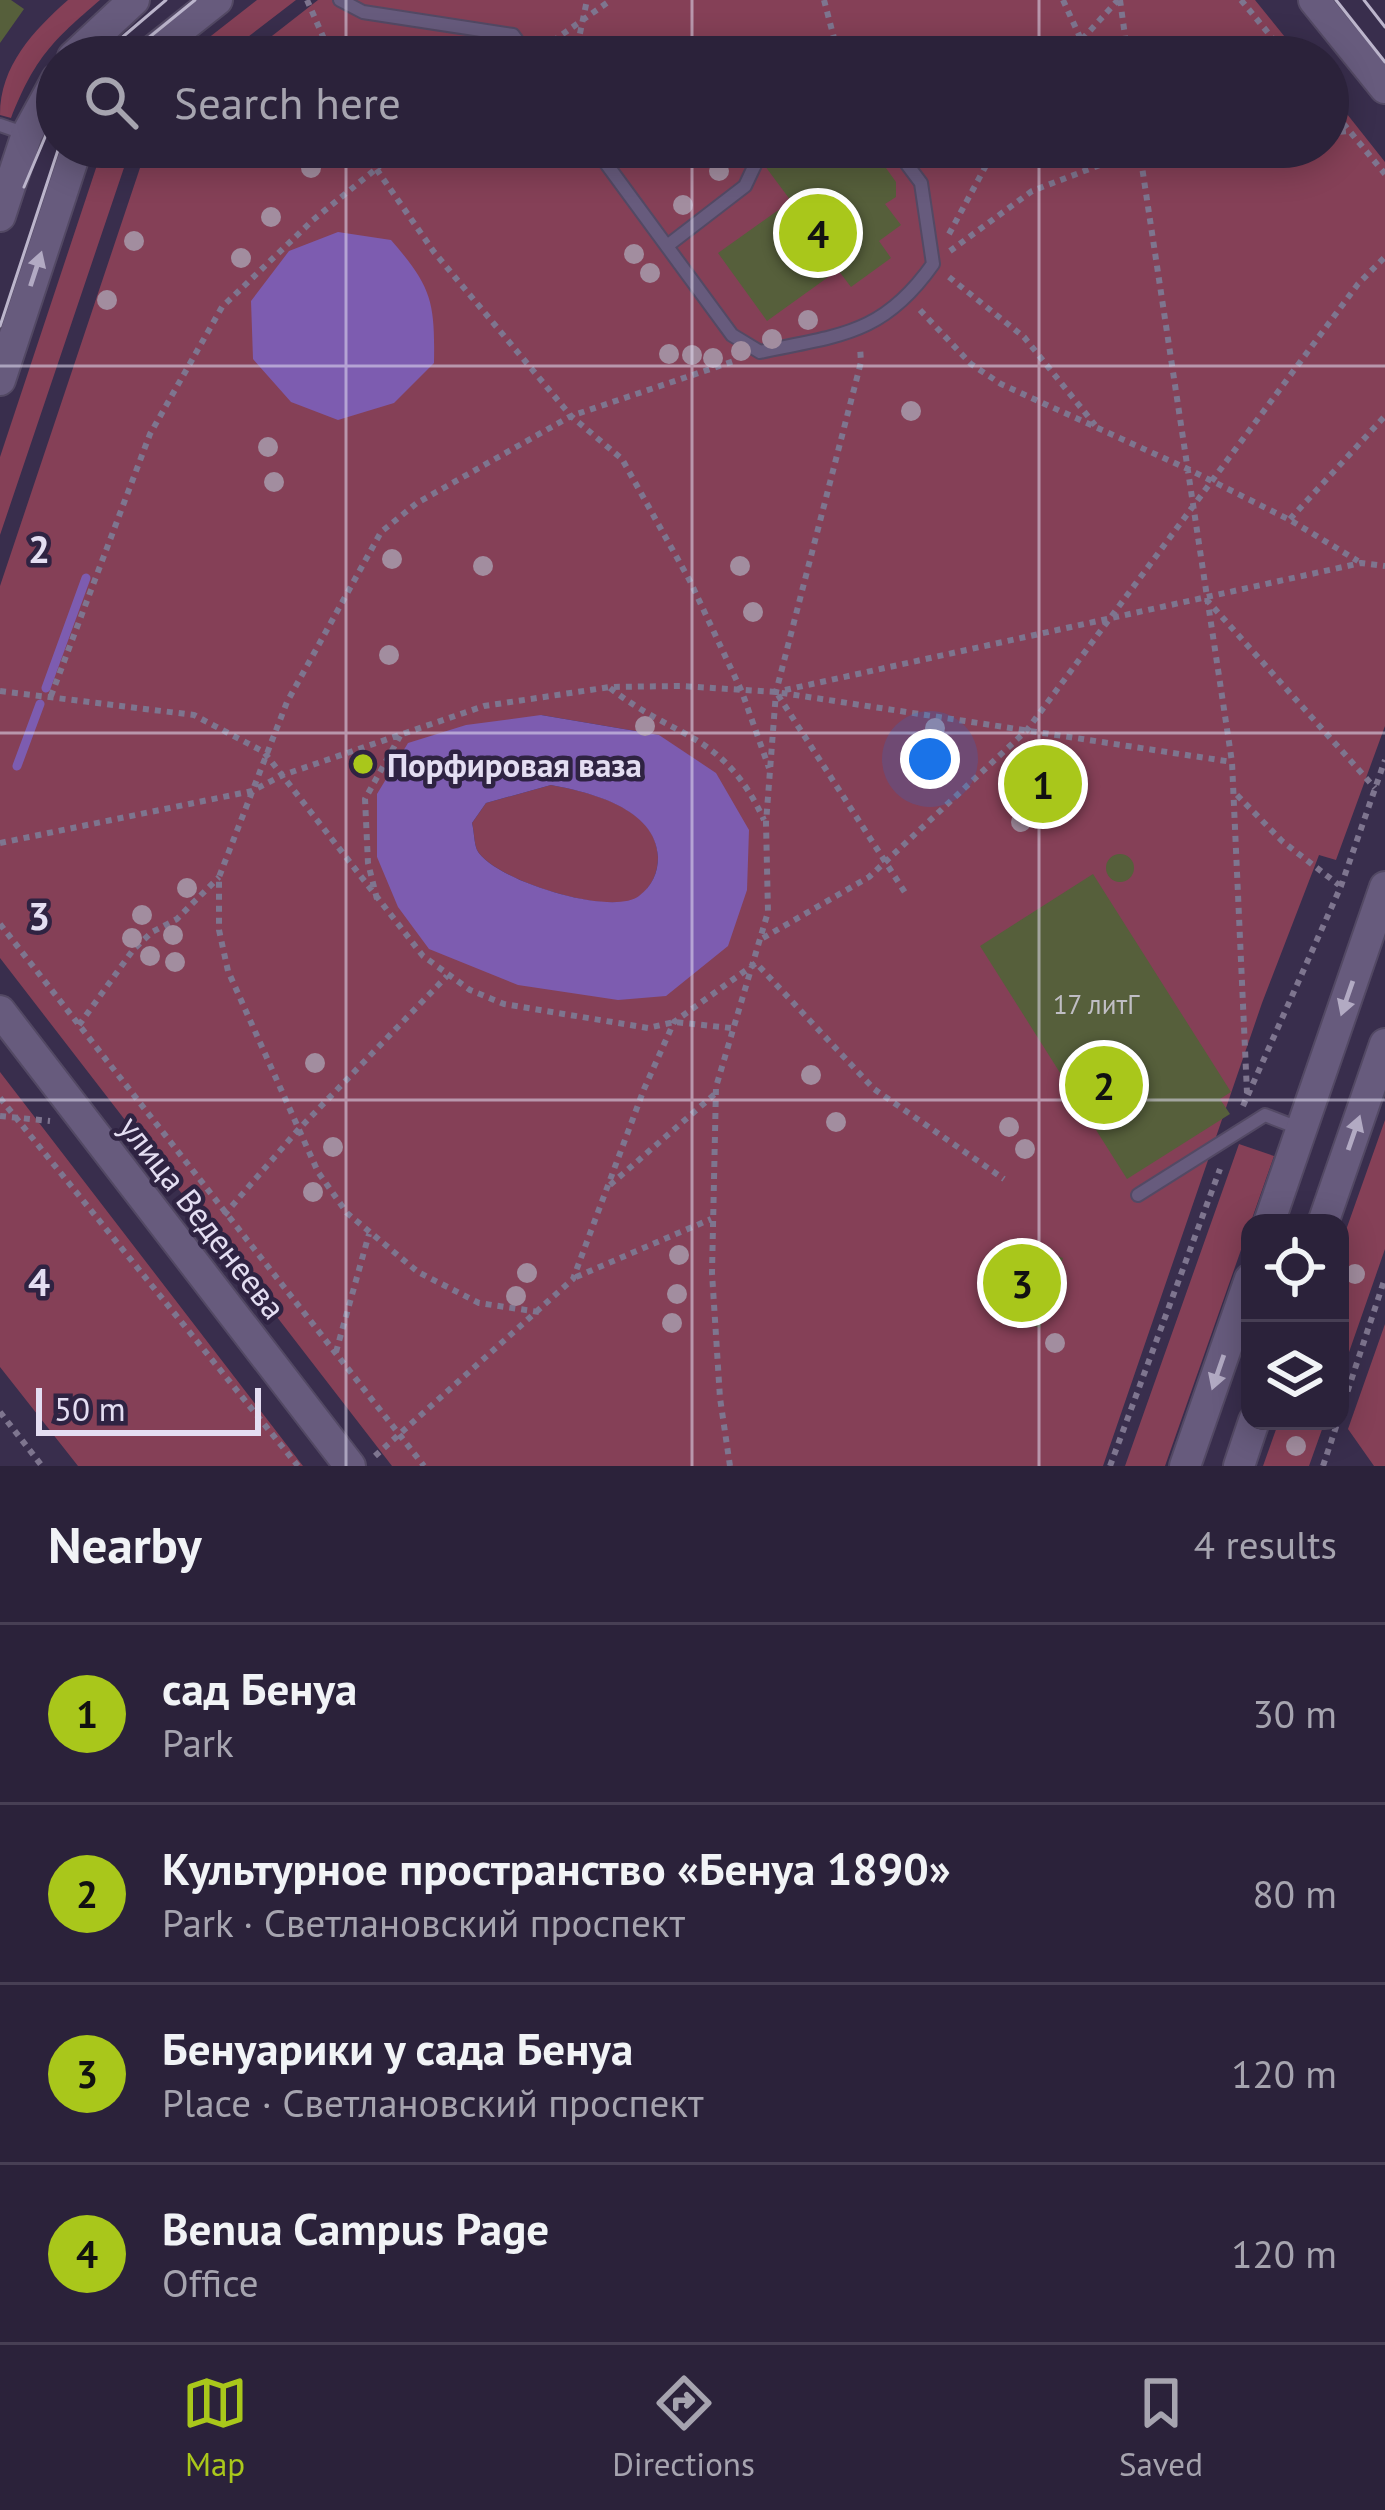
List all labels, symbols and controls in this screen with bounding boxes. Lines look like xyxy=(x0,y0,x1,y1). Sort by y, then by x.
search box xyxy=(36,36,1349,168)
icon: search xyxy=(78,69,144,135)
text: Search here xyxy=(174,73,401,131)
pin: 4 xyxy=(779,188,857,278)
one-way arrow xyxy=(27,250,46,287)
text: 2 xyxy=(28,523,50,574)
your location xyxy=(900,729,960,789)
pin: 1 xyxy=(1004,739,1082,829)
place label: Порфировая ваза xyxy=(387,743,642,786)
marker: Порфировая ваза xyxy=(350,751,376,777)
text: 3 xyxy=(28,890,50,941)
one-way arrow xyxy=(1337,980,1355,1016)
house number: 17 литГ xyxy=(1053,987,1140,1021)
pin: 2 xyxy=(1065,1040,1143,1130)
street label: улица Веденеева xyxy=(110,1107,296,1327)
one-way arrow xyxy=(1346,1115,1364,1151)
map controls xyxy=(1241,1214,1349,1430)
button: locate xyxy=(1241,1214,1349,1322)
pin: 3 xyxy=(983,1238,1061,1328)
text: 4 xyxy=(28,1256,50,1307)
button: layers xyxy=(1241,1322,1349,1430)
one-way arrow xyxy=(1207,1355,1226,1391)
scale bar xyxy=(36,1382,261,1435)
text: 50 m xyxy=(54,1387,126,1430)
text: Nearby xyxy=(48,1511,202,1577)
text: 4 results xyxy=(1194,1519,1337,1570)
text: сад Бенуа xyxy=(162,1659,357,1717)
text: 1 xyxy=(76,1688,98,1739)
text: 30 m xyxy=(1252,1688,1337,1739)
text: Park xyxy=(162,1717,234,1768)
text: Культурное пространство «Бенуа 1890» xyxy=(162,1839,951,1897)
text: 2 xyxy=(76,1868,98,1919)
text: 80 m xyxy=(1252,1868,1337,1919)
text: Park · Светлановский проспект xyxy=(162,1897,685,1948)
text: Бенуарики у сада Бенуа xyxy=(162,2019,633,2077)
text: 3 xyxy=(76,2048,98,2099)
text: 120 m xyxy=(1231,2048,1337,2099)
text: Place · Светлановский проспект xyxy=(162,2077,703,2128)
text: Benua Campus Page xyxy=(162,2199,549,2257)
text: 4 xyxy=(76,2228,98,2279)
text: 120 m xyxy=(1231,2228,1337,2279)
text: Office xyxy=(162,2257,259,2308)
tab: Map xyxy=(182,2370,248,2485)
tab: Directions xyxy=(612,2370,755,2485)
tab: Saved xyxy=(1119,2370,1203,2485)

